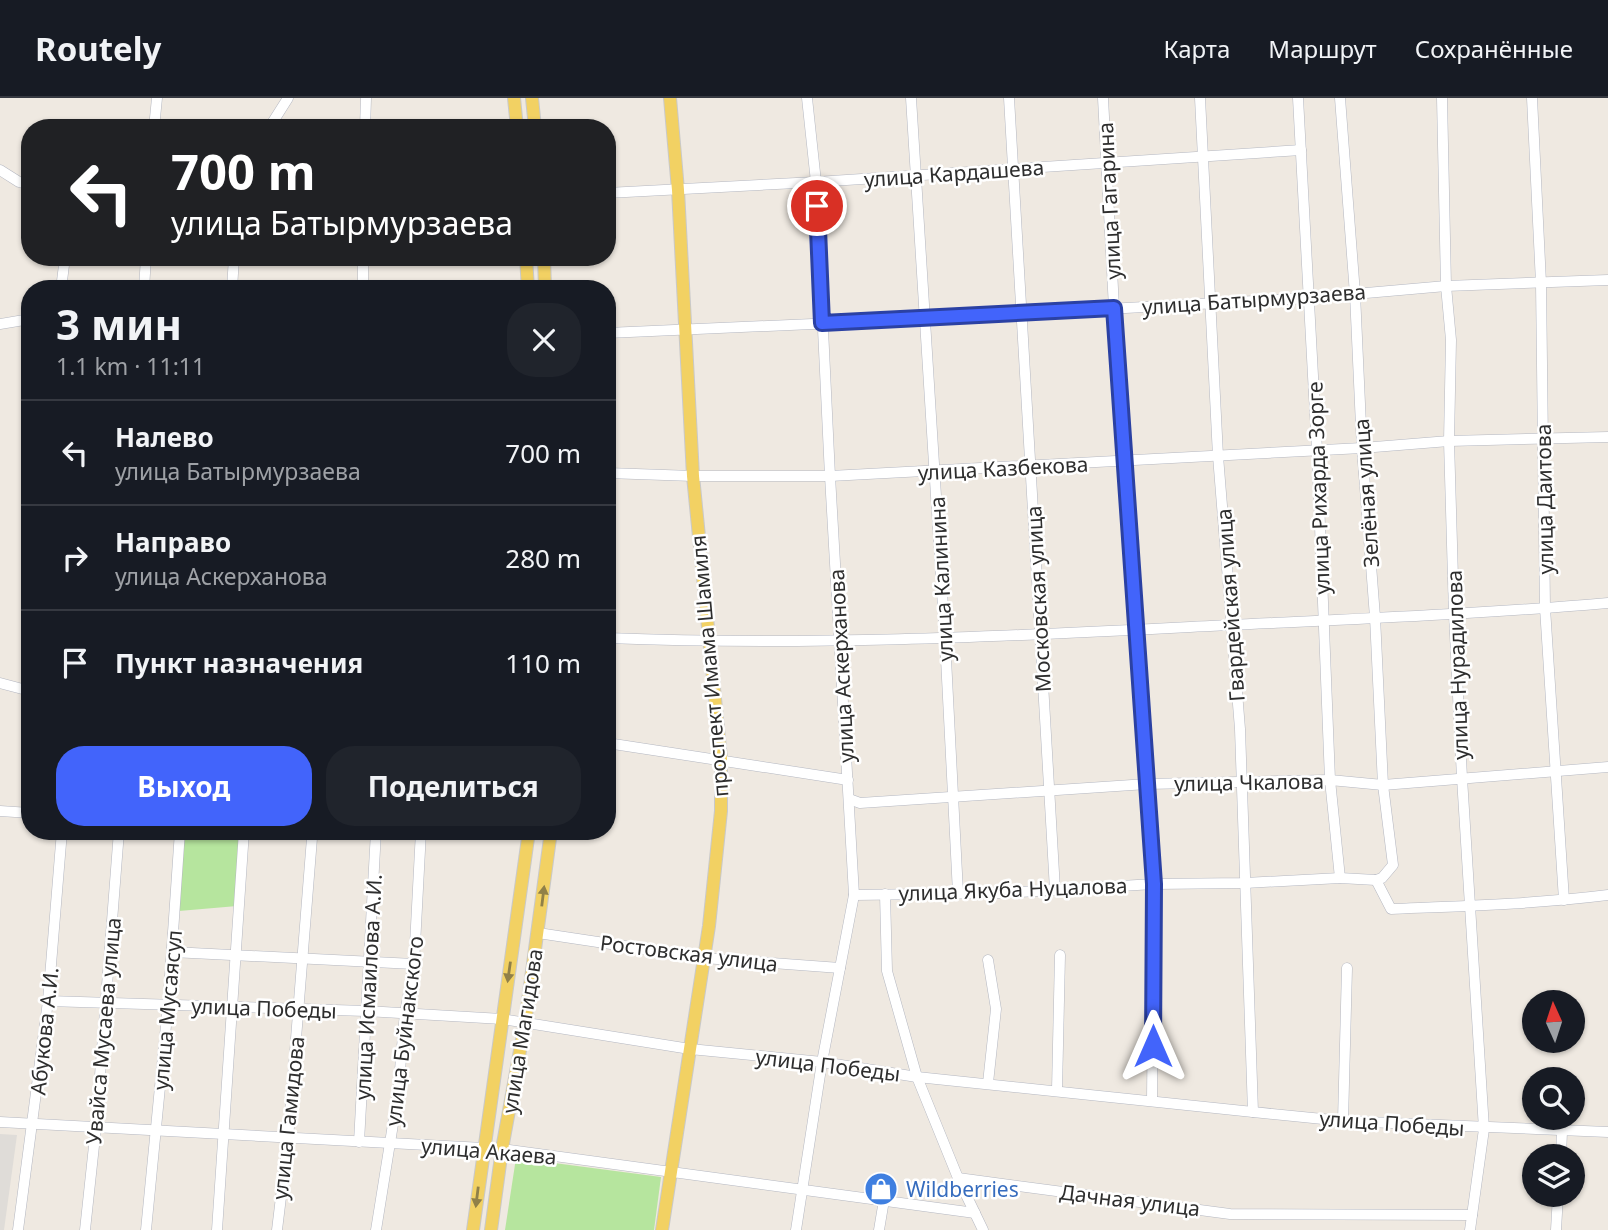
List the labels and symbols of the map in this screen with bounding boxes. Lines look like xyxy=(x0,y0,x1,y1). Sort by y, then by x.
street label: улица Гагарина xyxy=(1091,121,1127,281)
street label: улица Кардашева xyxy=(863,153,1045,193)
pin xyxy=(787,176,847,236)
street label: улица Батырмурзаева xyxy=(1141,277,1367,321)
street label: улица Рихарда Зорге xyxy=(1300,381,1336,595)
street label: Зелёная улица xyxy=(1347,418,1385,568)
street label: улица Даитова xyxy=(1529,423,1559,575)
street label: улица Казбекова xyxy=(917,450,1089,486)
street label: улица Калинина xyxy=(923,496,959,662)
street label: Московская улица xyxy=(1019,505,1057,693)
street label: Гвардейская улица xyxy=(1209,508,1251,702)
street label: проспект Имама Шамиля xyxy=(684,534,734,798)
street label: улица Аскерханова xyxy=(822,568,860,764)
street label: улица Нурадилова xyxy=(1440,570,1474,760)
street label: улица Чкалова xyxy=(1174,767,1324,797)
street label: улица Якуба Нуцалова xyxy=(898,871,1128,907)
street label: улица Исмаилова А.И. xyxy=(348,873,388,1101)
one-way arrow xyxy=(537,885,548,907)
street label: Увайса Мусаева улица xyxy=(79,916,127,1146)
street label: Ростовская улица xyxy=(598,928,780,978)
street label: улица Мусаясул xyxy=(146,929,188,1091)
street label: улица Буйнакского xyxy=(378,934,430,1128)
street label: улица Магидова xyxy=(495,946,549,1116)
one-way arrow xyxy=(503,961,514,983)
street label: Абукова А.И. xyxy=(23,966,65,1096)
north arrow xyxy=(1522,990,1586,1054)
street label: улица Победы xyxy=(191,991,337,1025)
position arrow xyxy=(1116,1009,1190,1083)
street label: улица Гамидова xyxy=(265,1035,311,1201)
street label: улица Победы xyxy=(754,1042,902,1088)
street label: улица Победы xyxy=(1318,1104,1466,1142)
street label: улица Акаева xyxy=(420,1131,558,1171)
shop icon: Wildberries xyxy=(862,1170,900,1208)
place label: Wildberries xyxy=(906,1175,1019,1203)
street label: Дачная улица xyxy=(1058,1178,1202,1222)
one-way arrow xyxy=(472,1186,483,1208)

